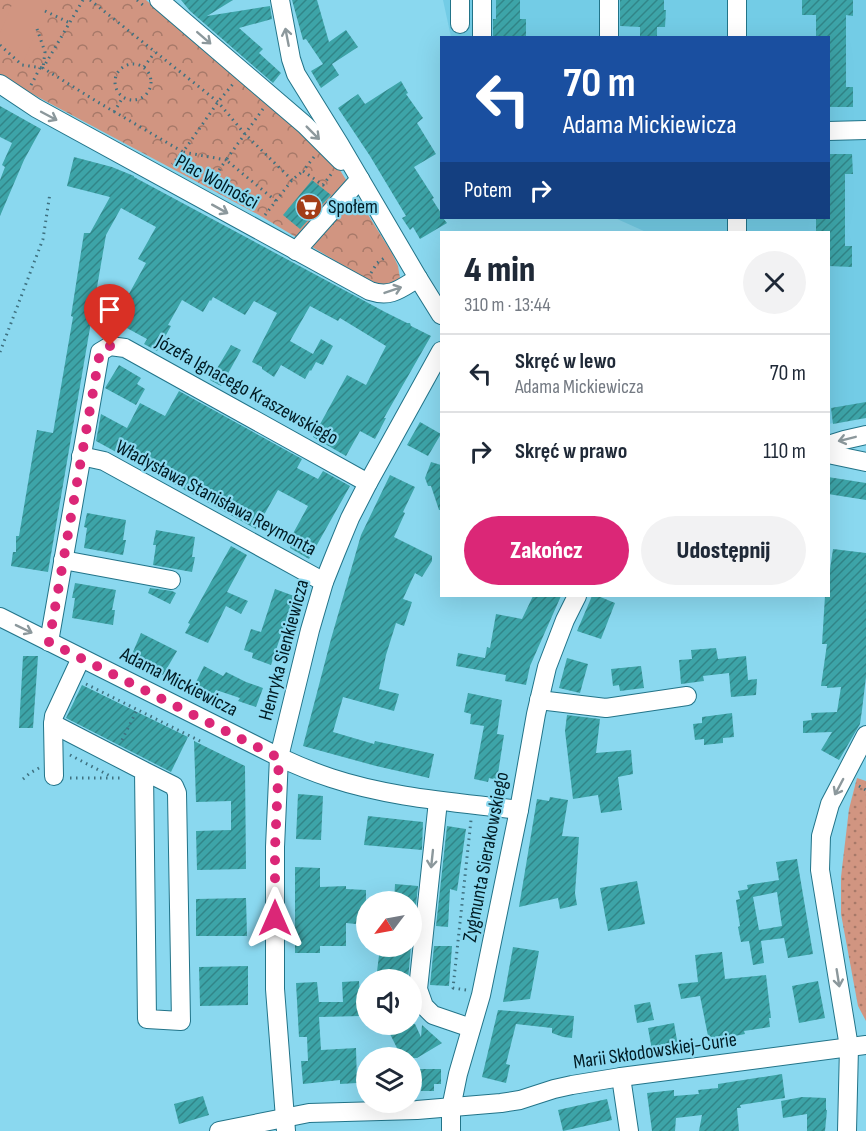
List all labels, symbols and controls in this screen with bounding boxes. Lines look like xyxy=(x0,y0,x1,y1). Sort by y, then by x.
one-way arrow xyxy=(281,28,292,48)
one-way arrow xyxy=(196,31,211,45)
text: 70 m xyxy=(563,58,636,109)
icon: left xyxy=(464,60,542,138)
text: Adama Mickiewicza xyxy=(563,109,737,141)
one-way arrow xyxy=(40,110,57,122)
one-way arrow xyxy=(305,125,320,140)
street label: Plac Wolności xyxy=(171,149,263,215)
icon: right xyxy=(524,174,557,207)
text: Potem xyxy=(464,177,512,204)
supermarket icon: Społem xyxy=(294,192,324,222)
place label: Społem xyxy=(328,195,378,219)
one-way arrow xyxy=(211,203,228,215)
text: 4 min xyxy=(464,249,535,292)
button: close xyxy=(743,251,806,314)
pin xyxy=(84,284,135,346)
one-way arrow xyxy=(383,284,402,295)
icon: arrive xyxy=(93,293,126,326)
text: 310 m · 13:44 xyxy=(464,293,551,317)
street label: Józefa Ignacego Kraszewskiego xyxy=(151,329,343,450)
text: Skręć w lewo xyxy=(515,348,616,375)
icon: left xyxy=(464,357,497,390)
text: 70 m xyxy=(770,360,806,387)
text: Adama Mickiewicza xyxy=(515,375,644,399)
one-way arrow xyxy=(838,434,857,446)
street label: Władysława Stanisława Reymonta xyxy=(111,435,321,561)
icon: right xyxy=(464,435,497,468)
text: Skręć w prawo xyxy=(515,438,627,465)
text: 110 m xyxy=(763,438,806,465)
button: Zakończ xyxy=(464,516,629,585)
button: Udostępnij xyxy=(641,516,806,585)
street label: Henryka Sienkiewicza xyxy=(254,577,314,723)
one-way arrow xyxy=(15,624,33,636)
street label: Adama Mickiewicza xyxy=(115,642,242,722)
street label: Zygmunta Sierakowskiego xyxy=(458,770,514,944)
one-way arrow xyxy=(833,778,844,796)
one-way arrow xyxy=(426,848,437,868)
position arrow xyxy=(243,886,307,950)
north arrow xyxy=(356,891,422,957)
map controls xyxy=(356,891,422,1113)
one-way arrow xyxy=(832,967,843,987)
button: sound xyxy=(356,969,422,1035)
street label: Marii Skłodowskiej-Curie xyxy=(572,1028,738,1074)
button: layers xyxy=(356,1047,422,1113)

